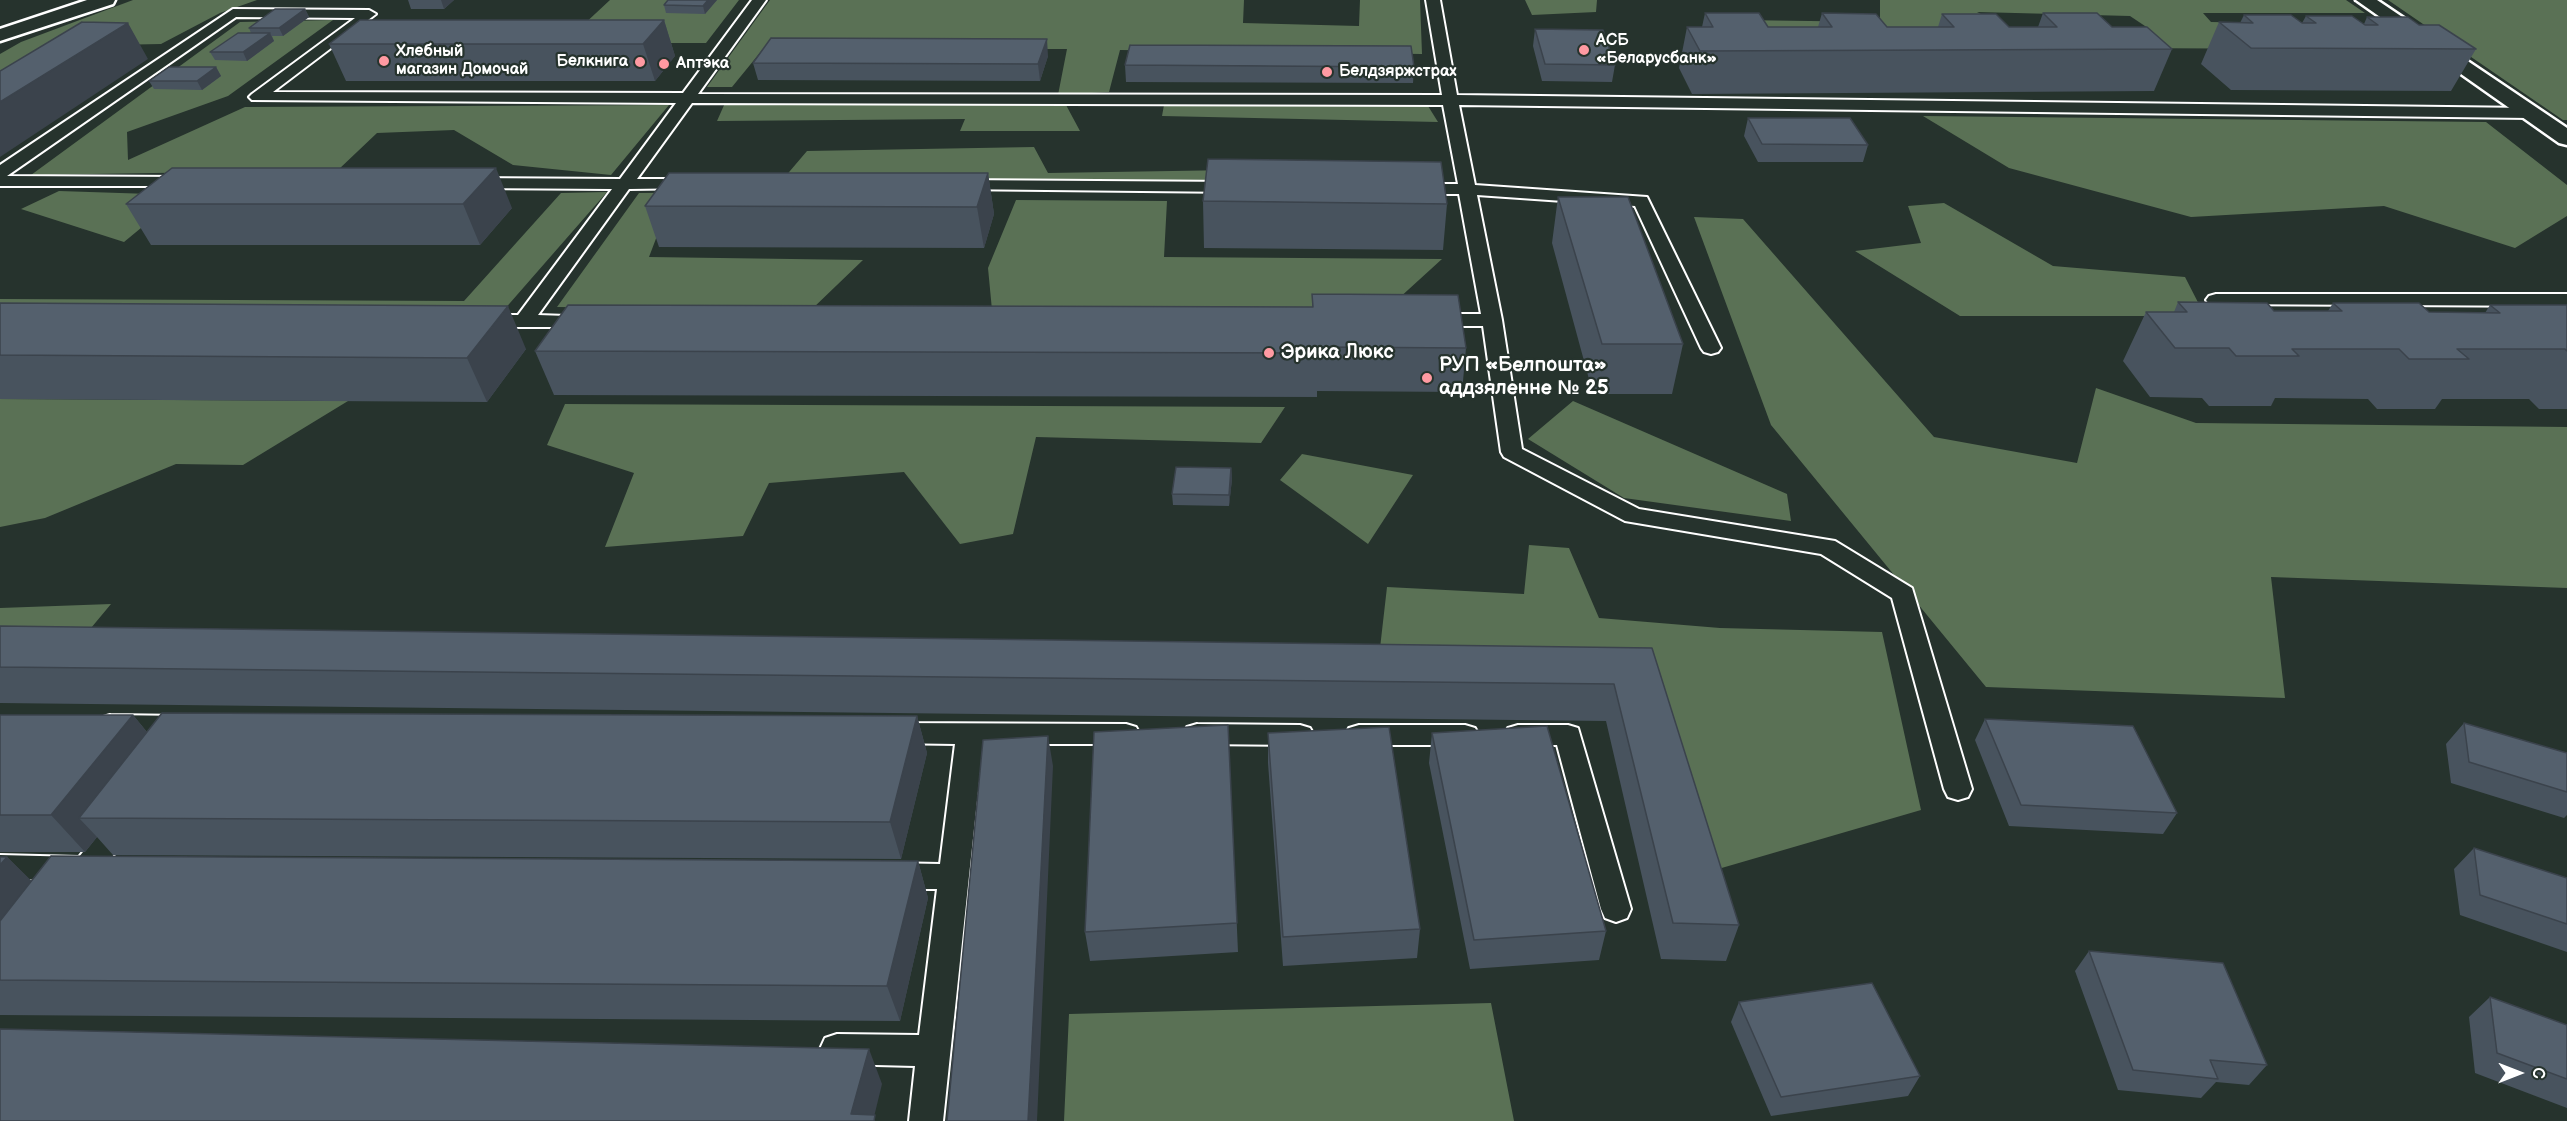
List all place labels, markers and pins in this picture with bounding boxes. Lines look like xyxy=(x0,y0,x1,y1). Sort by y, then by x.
place label: АСБ «Беларусбанк» xyxy=(1596,31,1717,69)
place label: Хлебный магазин Домочай xyxy=(396,42,528,80)
marker: АСБ «Беларусбанк» xyxy=(1577,43,1591,57)
place label: Белкнига xyxy=(557,52,628,72)
marker: Хлебный магазин Домочай xyxy=(377,54,391,68)
place label: Аптэка xyxy=(676,54,729,74)
marker: Белкнига xyxy=(633,55,647,69)
marker: Аптэка xyxy=(657,57,671,71)
place label: Белдзяржстрах xyxy=(1339,62,1457,82)
marker: Белдзяржстрах xyxy=(1320,65,1334,79)
place label: Эрика Люкс xyxy=(1281,341,1394,365)
marker: Эрика Люкс xyxy=(1262,346,1276,360)
place label: РУП «Белпошта» аддзяленне № 25 xyxy=(1439,354,1609,401)
marker: РУП «Белпошта» аддзяленне № 25 xyxy=(1420,371,1434,385)

